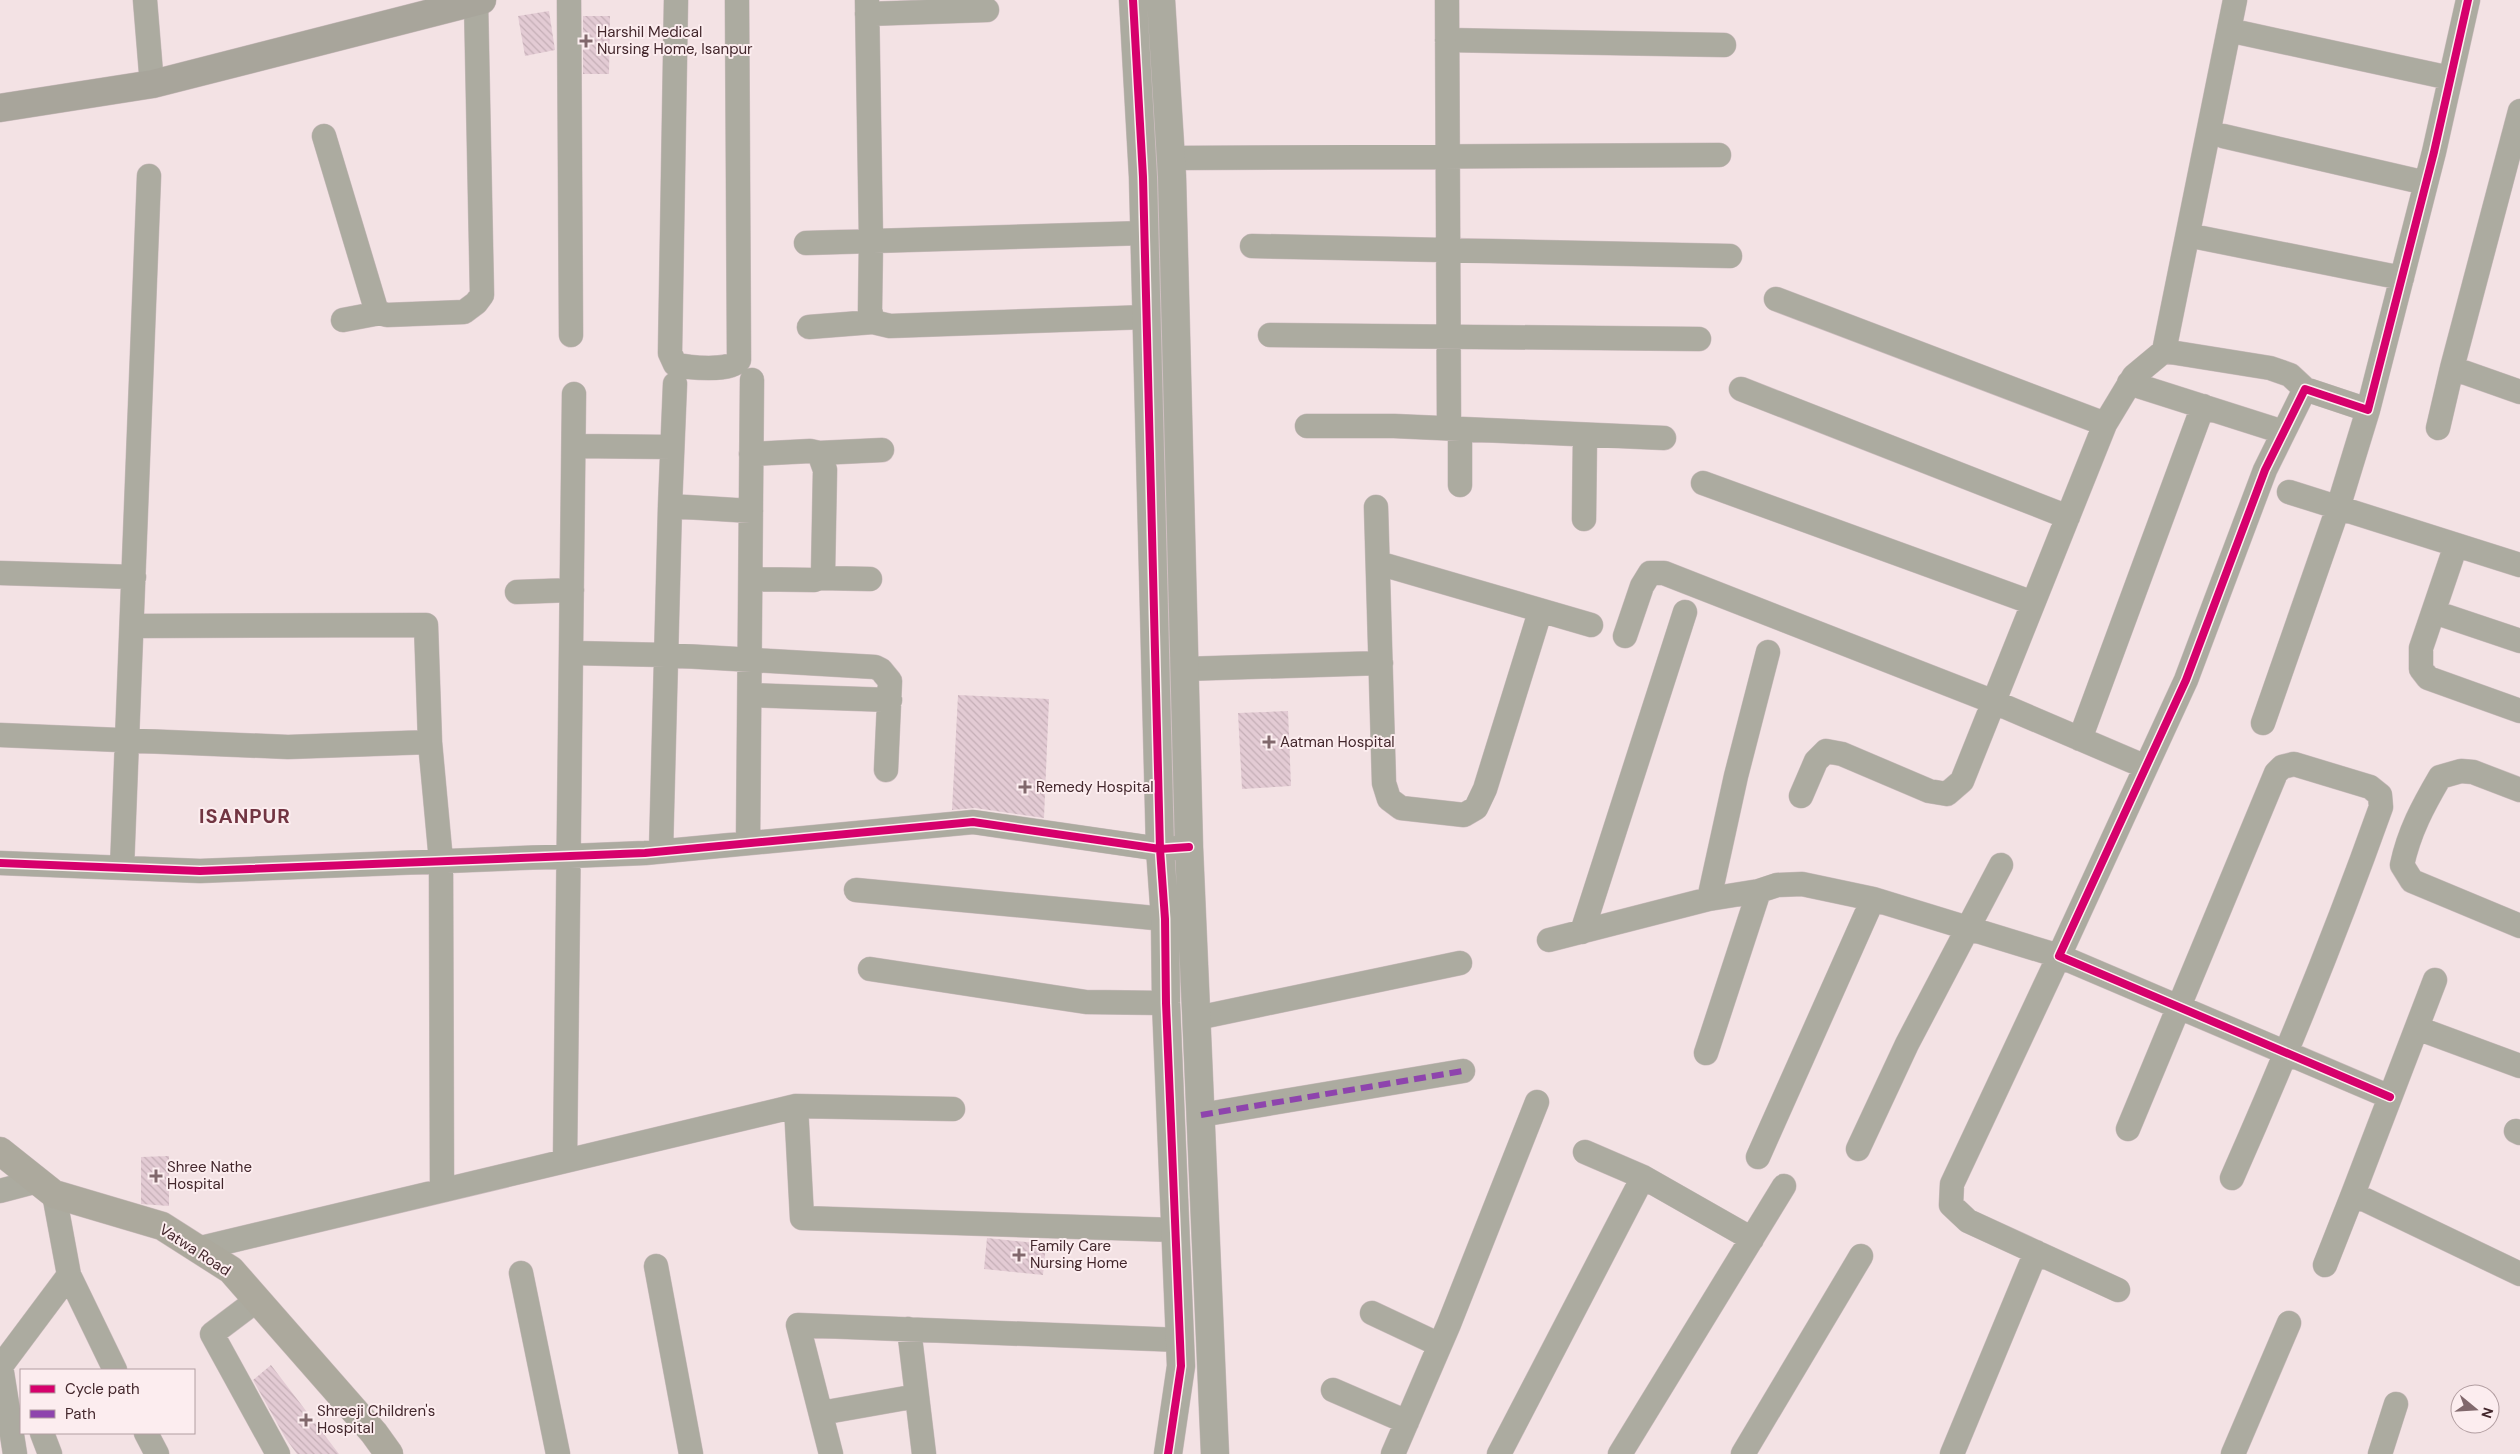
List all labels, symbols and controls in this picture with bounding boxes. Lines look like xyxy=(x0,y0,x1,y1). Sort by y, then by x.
place label: Harshil Medical Nursing Home, Isanpur xyxy=(597,22,753,59)
marker: Harshil Medical Nursing Home, Isanpur xyxy=(579,34,593,48)
place label: Aatman Hospital xyxy=(1280,732,1395,752)
marker: Aatman Hospital xyxy=(1262,735,1276,749)
place label: Remedy Hospital xyxy=(1036,777,1154,797)
marker: Remedy Hospital xyxy=(1018,780,1032,794)
district label: ISANPUR xyxy=(199,803,291,829)
place label: Shree Nathe Hospital xyxy=(167,1157,252,1194)
marker: Shree Nathe Hospital xyxy=(149,1169,163,1183)
street label: Vatwa Road xyxy=(155,1219,235,1281)
place label: Family Care Nursing Home xyxy=(1030,1236,1128,1273)
marker: Family Care Nursing Home xyxy=(1012,1248,1026,1262)
legend xyxy=(20,1369,195,1434)
text: Cycle path xyxy=(65,1379,140,1399)
north arrow xyxy=(2450,1384,2500,1434)
place label: Shreeji Children's Hospital xyxy=(317,1401,435,1438)
text: Path xyxy=(65,1404,96,1424)
text: N xyxy=(2477,1405,2498,1421)
marker: Shreeji Children's Hospital xyxy=(299,1413,313,1427)

